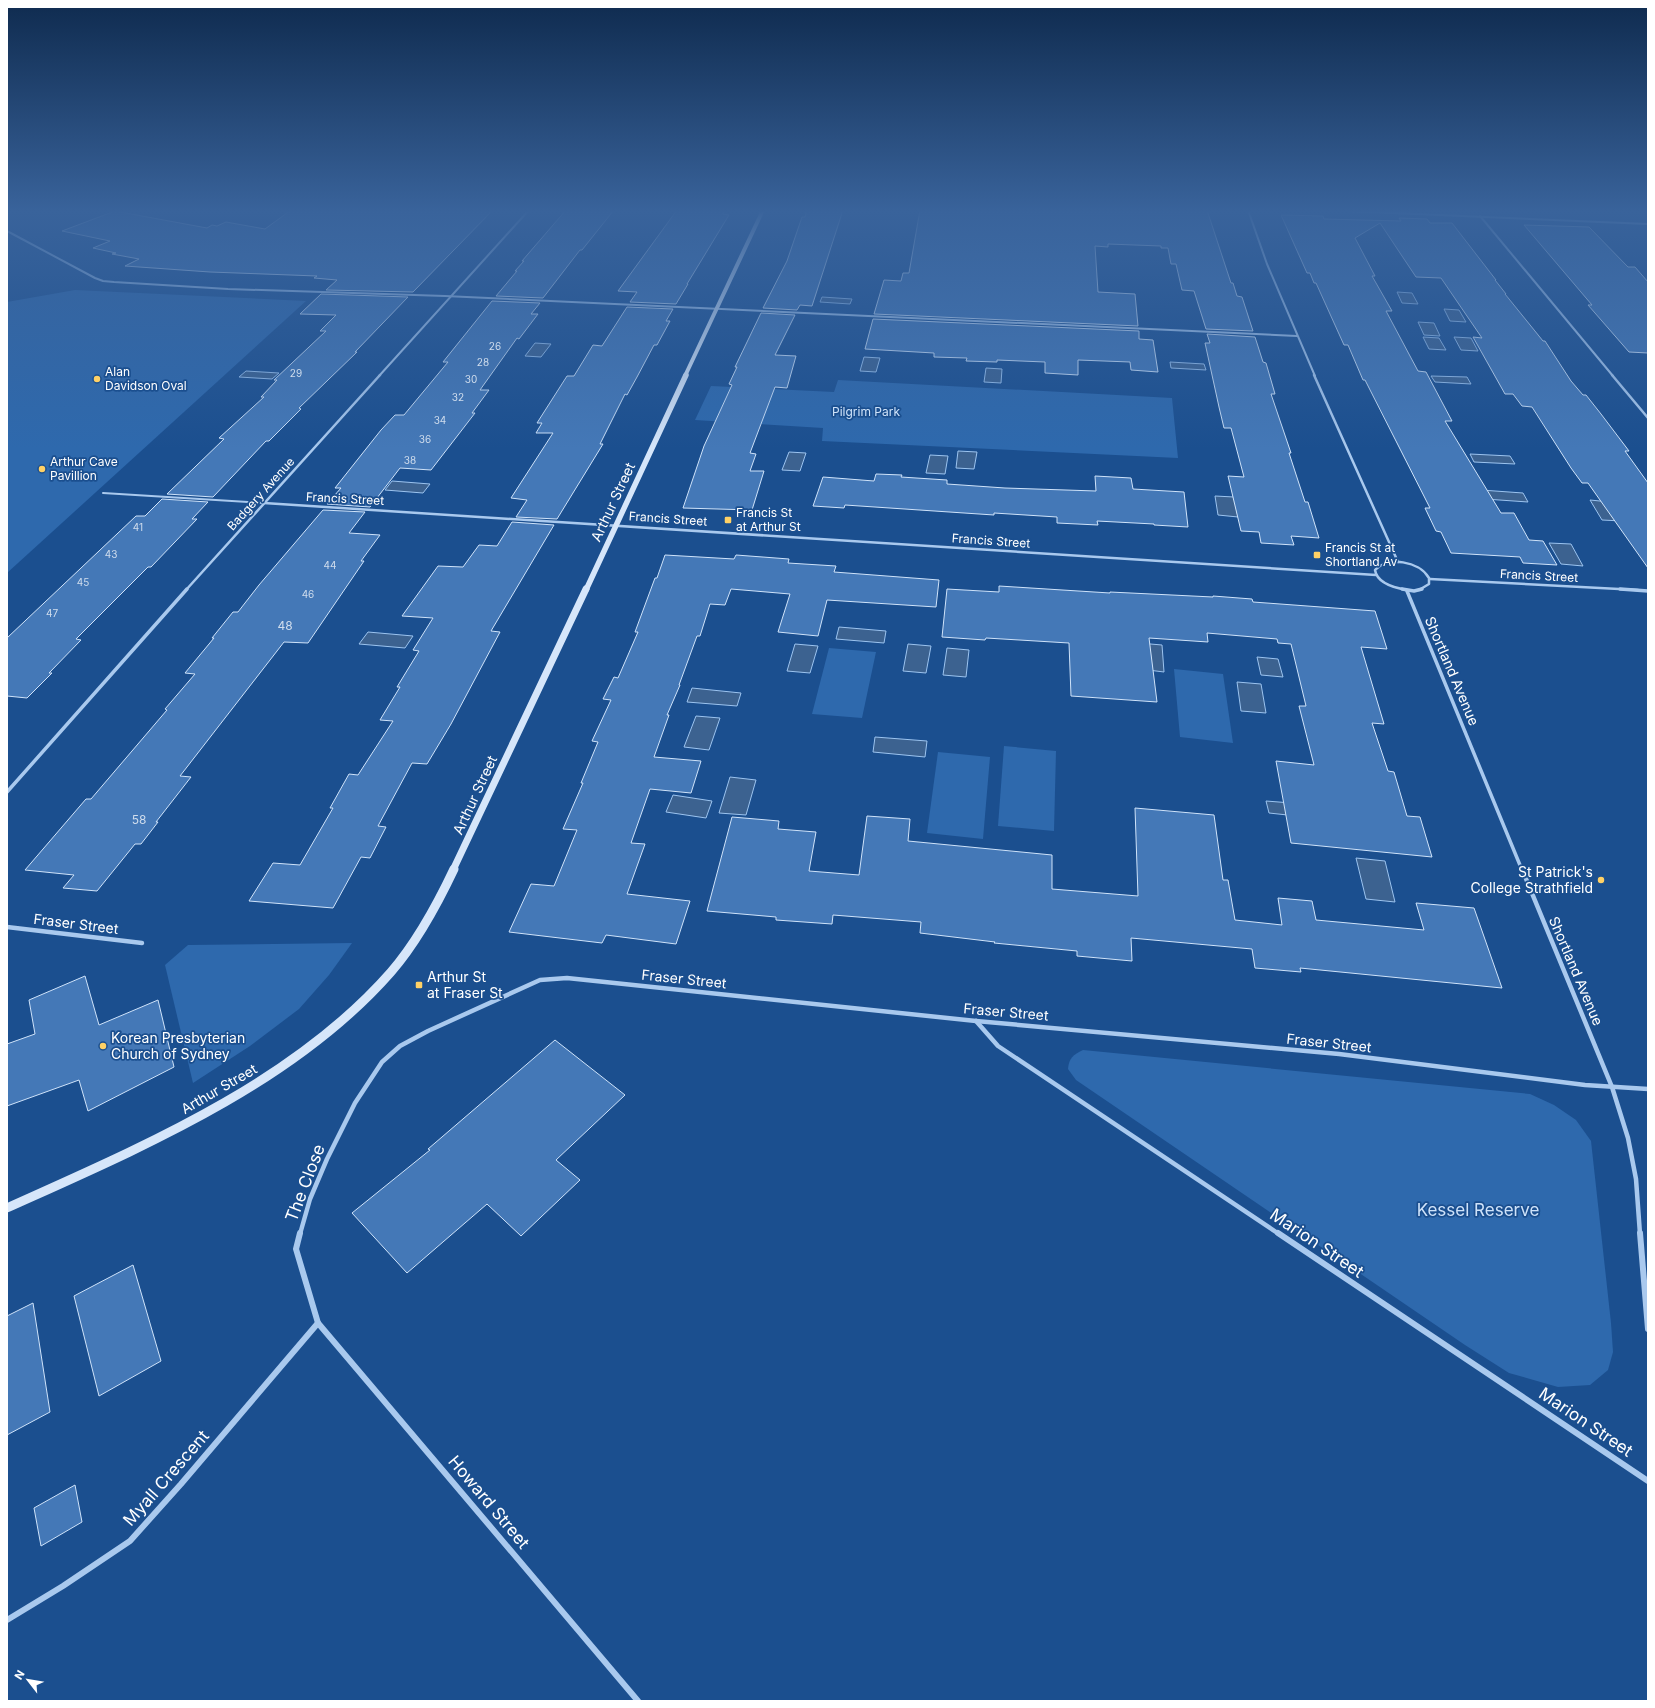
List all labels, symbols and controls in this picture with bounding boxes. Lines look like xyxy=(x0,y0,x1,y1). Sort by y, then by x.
house number: 26 xyxy=(489,340,501,352)
house number: 28 xyxy=(477,356,489,368)
place label: Alan Davidson Oval xyxy=(105,364,187,393)
house number: 29 xyxy=(290,367,302,379)
house number: 30 xyxy=(465,373,477,385)
marker: Alan Davidson Oval xyxy=(92,374,102,384)
house number: 32 xyxy=(452,391,464,403)
park label: Pilgrim Park xyxy=(832,404,900,419)
house number: 34 xyxy=(434,414,446,426)
house number: 36 xyxy=(419,433,431,445)
place label: Arthur Cave Pavillion xyxy=(50,454,118,483)
street label: Badgery Avenue xyxy=(224,454,297,533)
house number: 38 xyxy=(404,454,416,466)
street label: Arthur Street xyxy=(587,459,638,544)
marker: Arthur Cave Pavillion xyxy=(37,464,47,474)
street label: Francis Street xyxy=(305,489,385,508)
place label: Francis St at Arthur St xyxy=(736,505,801,534)
street label: Francis Street xyxy=(628,508,708,529)
marker: Francis St at Arthur St xyxy=(723,515,733,525)
house number: 41 xyxy=(133,521,143,533)
street label: Francis Street xyxy=(951,530,1031,551)
place label: Francis St at Shortland Av xyxy=(1325,540,1398,569)
house number: 43 xyxy=(105,548,117,560)
marker: Francis St at Shortland Av xyxy=(1312,550,1322,560)
house number: 44 xyxy=(324,559,336,571)
street label: Francis Street xyxy=(1499,566,1579,585)
house number: 45 xyxy=(77,576,89,588)
house number: 46 xyxy=(302,588,314,600)
house number: 47 xyxy=(46,607,58,619)
street label: Shortland Avenue xyxy=(1422,614,1483,728)
house number: 48 xyxy=(277,618,293,633)
street label: Arthur Street xyxy=(449,752,500,837)
house number: 58 xyxy=(132,812,146,827)
place label: St Patrick's College Strathfield xyxy=(1471,863,1593,896)
marker: St Patrick's College Strathfield xyxy=(1596,875,1606,885)
street label: Fraser Street xyxy=(33,910,120,937)
street label: Shortland Avenue xyxy=(1546,914,1607,1028)
street label: Fraser Street xyxy=(641,966,728,991)
place label: Arthur St at Fraser St xyxy=(427,968,503,1001)
marker: Arthur St at Fraser St xyxy=(414,980,424,990)
street label: Fraser Street xyxy=(963,999,1050,1024)
place label: Korean Presbyterian Church of Sydney xyxy=(111,1029,245,1062)
street label: Fraser Street xyxy=(1286,1030,1373,1055)
marker: Korean Presbyterian Church of Sydney xyxy=(98,1041,108,1051)
street label: Arthur Street xyxy=(178,1060,260,1117)
street label: The Close xyxy=(281,1141,329,1225)
park label: Kessel Reserve xyxy=(1417,1200,1539,1220)
street label: Marion Street xyxy=(1266,1204,1368,1282)
street label: Marion Street xyxy=(1535,1383,1637,1461)
street label: Myall Crescent xyxy=(119,1426,213,1530)
street label: Howard Street xyxy=(444,1451,534,1553)
north arrow xyxy=(8,1660,48,1700)
text: N xyxy=(11,1668,28,1682)

